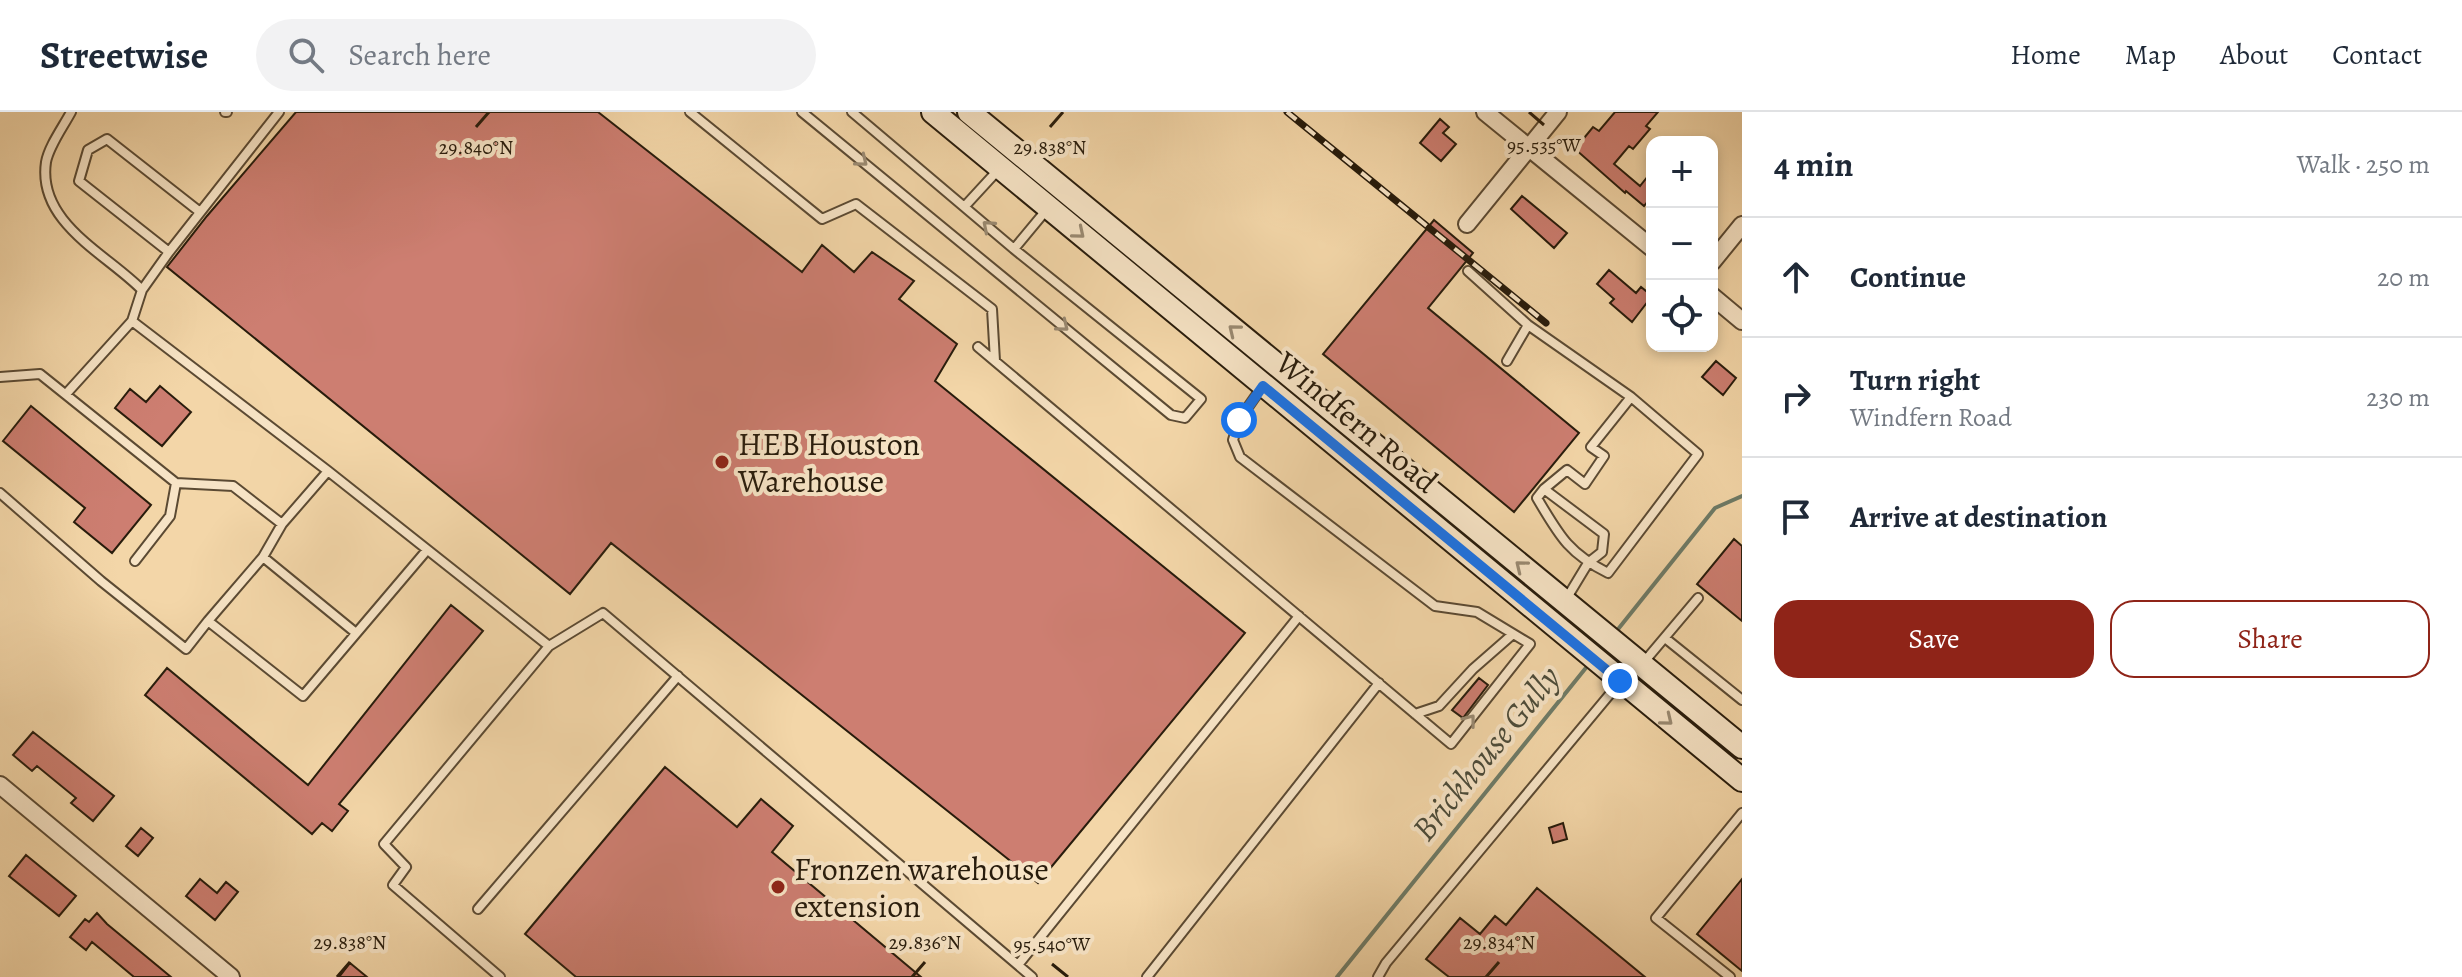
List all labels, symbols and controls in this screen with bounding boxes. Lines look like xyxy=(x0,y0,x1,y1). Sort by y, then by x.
search box xyxy=(256,19,816,91)
text: Streetwise xyxy=(40,29,208,81)
icon: search xyxy=(284,33,328,77)
text: Search here xyxy=(348,35,491,75)
text: Home xyxy=(2010,36,2081,74)
text: Map xyxy=(2125,36,2176,74)
text: About xyxy=(2220,36,2288,74)
text: Contact xyxy=(2332,36,2422,74)
text: 95.535°W xyxy=(1507,132,1581,159)
text: 29.840°N xyxy=(439,134,513,161)
text: 29.838°N xyxy=(1014,134,1086,161)
map controls xyxy=(1646,136,1718,352)
button: + xyxy=(1646,136,1718,208)
text: 4 min xyxy=(1774,141,1853,188)
text: Walk · 250 m xyxy=(2297,147,2430,182)
one-way arrow xyxy=(853,152,868,166)
button: − xyxy=(1646,208,1718,280)
one-way arrow xyxy=(983,222,997,236)
one-way arrow xyxy=(1070,223,1084,238)
icon: ahead xyxy=(1774,255,1818,299)
text: Continue xyxy=(1850,257,1966,297)
text: 20 m xyxy=(2377,260,2430,295)
button: locate xyxy=(1646,280,1718,352)
one-way arrow xyxy=(1054,316,1069,331)
one-way arrow xyxy=(1229,325,1243,340)
street label: Windfern Road xyxy=(1266,340,1448,503)
text: Turn right xyxy=(1850,360,1980,400)
icon: right xyxy=(1774,375,1818,419)
text: 230 m xyxy=(2366,380,2430,415)
text: Windfern Road xyxy=(1850,400,2012,435)
route start xyxy=(1221,402,1257,438)
place label: HEB Houston Warehouse xyxy=(737,422,920,503)
marker: HEB Houston Warehouse xyxy=(713,453,731,471)
icon: arrive xyxy=(1774,495,1818,539)
text: Arrive at destination xyxy=(1850,497,2107,537)
one-way arrow xyxy=(1516,561,1530,576)
button: Save xyxy=(1774,600,2094,678)
button: Share xyxy=(2110,600,2430,678)
water label: Brickhouse Gully xyxy=(1401,655,1571,850)
route end xyxy=(1602,663,1638,699)
one-way arrow xyxy=(1658,710,1673,725)
one-way arrow xyxy=(1461,714,1475,729)
place label: Fronzen warehouse extension xyxy=(794,847,1049,928)
marker: Fronzen warehouse extension xyxy=(769,878,787,896)
text: 29.838°N xyxy=(314,929,386,956)
text: 29.836°N xyxy=(889,929,961,956)
text: 29.834°N xyxy=(1463,929,1535,956)
text: 95.540°W xyxy=(1014,931,1091,958)

